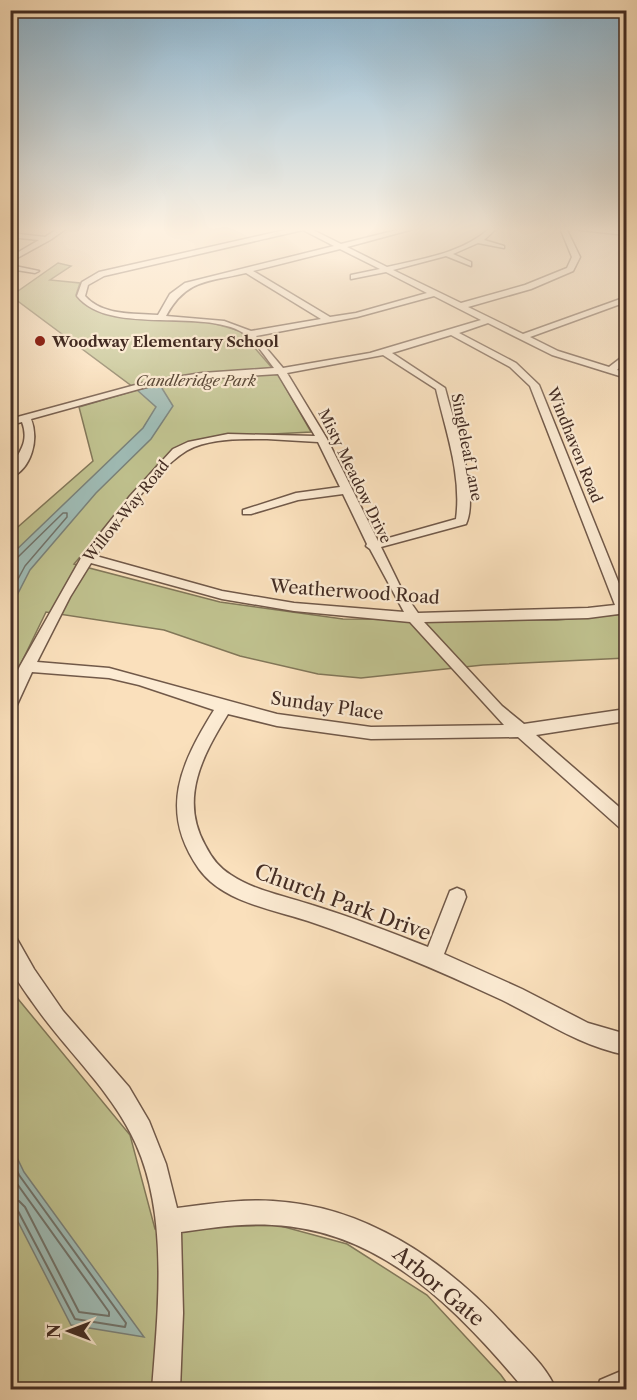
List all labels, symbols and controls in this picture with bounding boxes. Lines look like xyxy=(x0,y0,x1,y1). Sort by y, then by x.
place label: Woodway Elementary School xyxy=(51,332,279,351)
marker: Woodway Elementary School xyxy=(33,334,47,348)
park label: Candleridge Park xyxy=(136,371,256,390)
street label: Windhaven Road xyxy=(543,383,607,506)
street label: Singleleaf Lane xyxy=(447,392,487,502)
street label: Misty Meadow Drive xyxy=(314,406,396,546)
street label: Willow Way Road xyxy=(78,456,173,567)
street label: Weatherwood Road xyxy=(269,575,441,609)
street label: Sunday Place xyxy=(269,687,385,725)
street label: Church Park Drive xyxy=(251,858,435,946)
street label: Arbor Gate xyxy=(388,1240,490,1331)
north arrow xyxy=(39,1301,99,1361)
text: N xyxy=(44,1324,64,1338)

